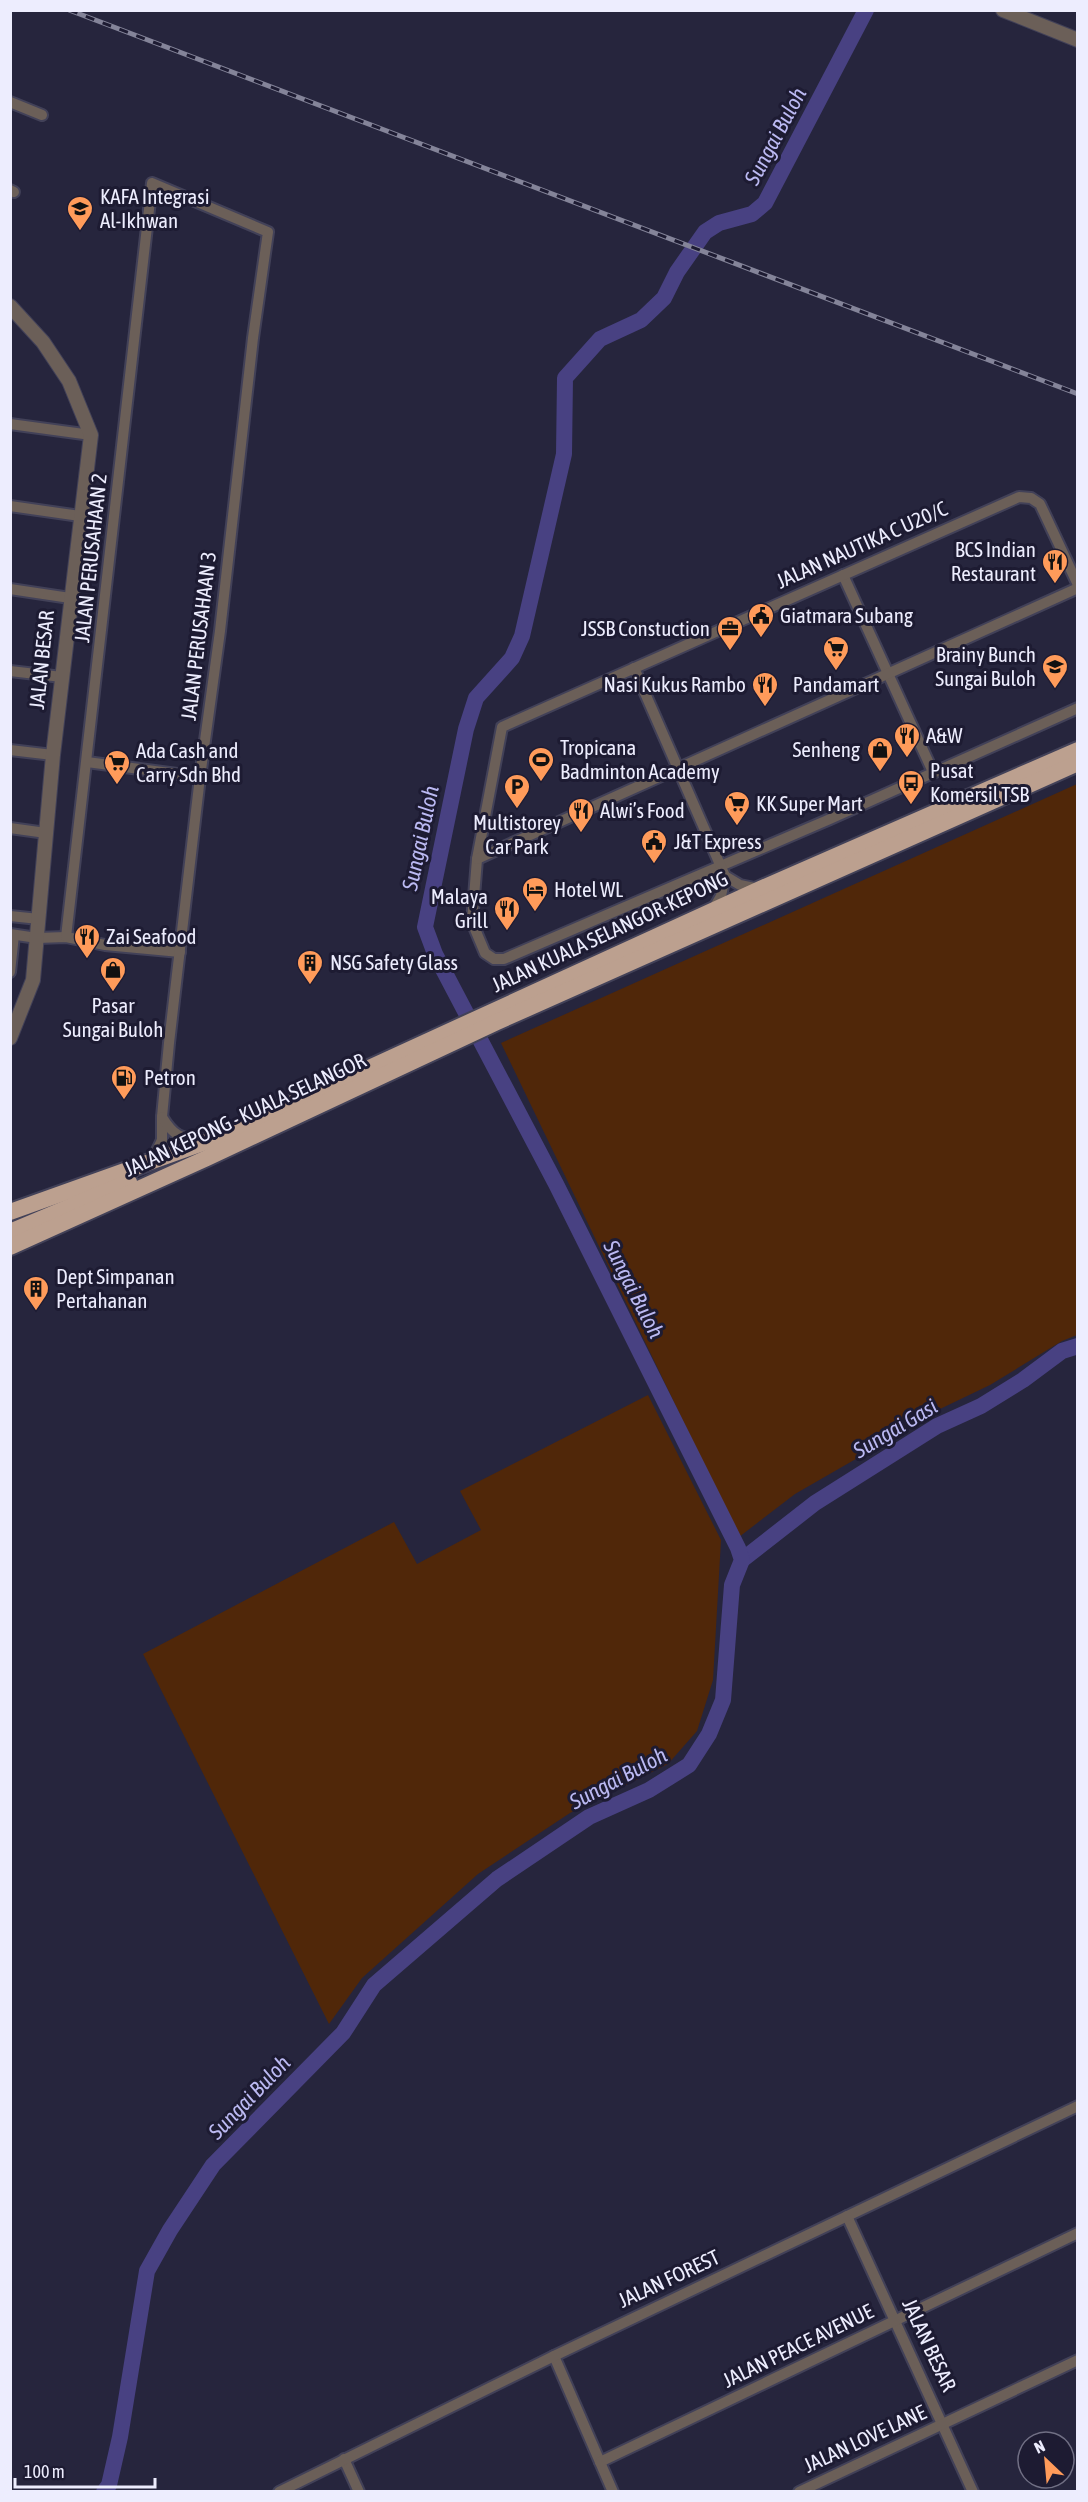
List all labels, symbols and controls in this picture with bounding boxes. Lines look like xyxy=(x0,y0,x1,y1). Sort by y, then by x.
water label: Sungai Buloh xyxy=(738,83,812,190)
place label: KAFA Integrasi Al-Ikhwan xyxy=(100,184,210,232)
school or university icon: KAFA Integrasi Al-Ikhwan xyxy=(65,194,95,232)
street label: JALAN PERUSAHAAN 2 xyxy=(69,472,111,644)
street label: JALAN NAUTIKA C U20/C xyxy=(772,495,951,593)
place label: BCS Indian Restaurant xyxy=(951,537,1036,585)
restaurant icon: BCS Indian Restaurant xyxy=(1040,547,1070,585)
street label: JALAN PERUSAHAAN 3 xyxy=(176,550,220,722)
public building icon: Giatmara Subang xyxy=(746,601,776,639)
place label: Giatmara Subang xyxy=(780,603,913,627)
street label: JALAN BESAR xyxy=(24,609,58,710)
office icon: JSSB Constuction xyxy=(715,614,745,652)
place label: JSSB Constuction xyxy=(581,616,710,640)
supermarket icon: Pandamart xyxy=(821,634,851,672)
place label: Brainy Bunch Sungai Buloh xyxy=(935,642,1036,690)
school or university icon: Brainy Bunch Sungai Buloh xyxy=(1040,652,1070,690)
restaurant icon: Nasi Kukus Rambo xyxy=(750,670,780,708)
place label: Nasi Kukus Rambo xyxy=(604,672,746,696)
place label: Pandamart xyxy=(793,672,879,696)
restaurant icon: A&W xyxy=(892,721,922,759)
place label: A&W xyxy=(926,723,963,747)
place label: Tropicana Badminton Academy xyxy=(560,735,720,783)
shop icon: Senheng xyxy=(865,735,895,773)
place label: Senheng xyxy=(793,737,860,761)
place label: Ada Cash and Carry Sdn Bhd xyxy=(136,738,241,786)
sports icon: Tropicana Badminton Academy xyxy=(526,745,556,783)
supermarket icon: Ada Cash and Carry Sdn Bhd xyxy=(102,748,132,786)
place label: Pusat Komersil TSB xyxy=(930,758,1029,806)
bus stop icon: Pusat Komersil TSB xyxy=(896,768,926,806)
parking icon: Multistorey Car Park xyxy=(502,772,532,810)
water label: Sungai Buloh xyxy=(396,783,444,894)
supermarket icon: KK Super Mart xyxy=(722,789,752,827)
place label: KK Super Mart xyxy=(756,791,863,815)
restaurant icon: Alwi’s Food xyxy=(566,796,596,834)
place label: Alwi’s Food xyxy=(600,798,685,822)
place label: Multistorey Car Park xyxy=(473,810,561,858)
public building icon: J&T Express xyxy=(639,827,669,865)
place label: J&T Express xyxy=(674,829,762,853)
street label: JALAN KUALA SELANGOR-KEPONG xyxy=(488,866,732,996)
hotel icon: Hotel WL xyxy=(520,875,550,913)
place label: Hotel WL xyxy=(554,877,623,901)
place label: Malaya Grill xyxy=(431,884,488,932)
restaurant icon: Malaya Grill xyxy=(492,894,522,932)
restaurant icon: Zai Seafood xyxy=(72,922,102,960)
place label: Zai Seafood xyxy=(106,924,197,948)
building icon: NSG Safety Glass xyxy=(295,948,325,986)
place label: NSG Safety Glass xyxy=(330,950,458,974)
shop icon: Pasar Sungai Buloh xyxy=(98,955,128,993)
place label: Pasar Sungai Buloh xyxy=(63,993,163,1041)
street label: JALAN KEPONG - KUALA SELANGOR xyxy=(120,1047,370,1181)
fuel station icon: Petron xyxy=(109,1063,139,1101)
place label: Petron xyxy=(144,1065,196,1089)
water label: Sungai Buloh xyxy=(598,1235,670,1343)
place label: Dept Simpanan Pertahanan xyxy=(56,1264,175,1312)
building icon: Dept Simpanan Pertahanan xyxy=(21,1274,51,1312)
water label: Sungai Gasi xyxy=(847,1393,942,1464)
water label: Sungai Buloh xyxy=(564,1741,671,1815)
water label: Sungai Buloh xyxy=(202,2049,296,2145)
street label: JALAN FOREST xyxy=(614,2244,723,2312)
street label: JALAN BESAR xyxy=(898,2295,962,2395)
street label: JALAN PEACE AVENUE xyxy=(718,2298,877,2392)
street label: JALAN LOVE LANE xyxy=(800,2399,930,2477)
north arrow xyxy=(1016,2430,1076,2490)
text: N xyxy=(1031,2436,1048,2457)
scale bar xyxy=(15,2451,154,2489)
text: 100 m xyxy=(24,2461,65,2482)

